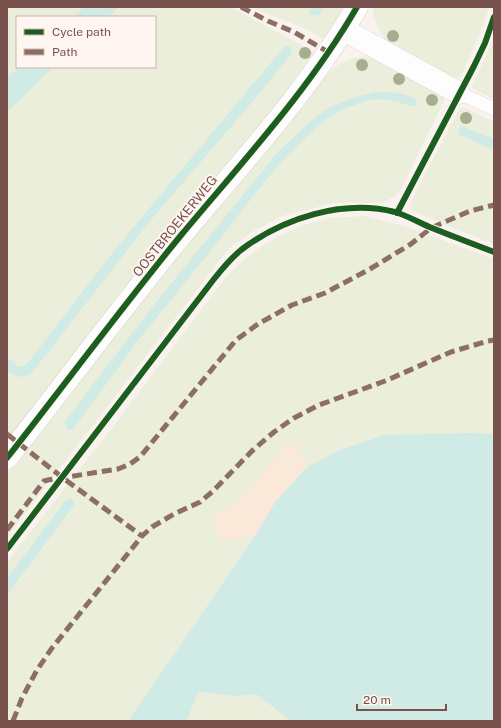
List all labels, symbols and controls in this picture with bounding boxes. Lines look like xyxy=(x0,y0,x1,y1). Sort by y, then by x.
legend xyxy=(16,16,156,68)
text: Cycle path xyxy=(52,25,111,39)
text: Path xyxy=(52,45,78,59)
street label: OOSTBROEKERWEG xyxy=(130,172,220,280)
scale bar xyxy=(357,686,446,712)
text: 20 m xyxy=(363,693,391,707)

